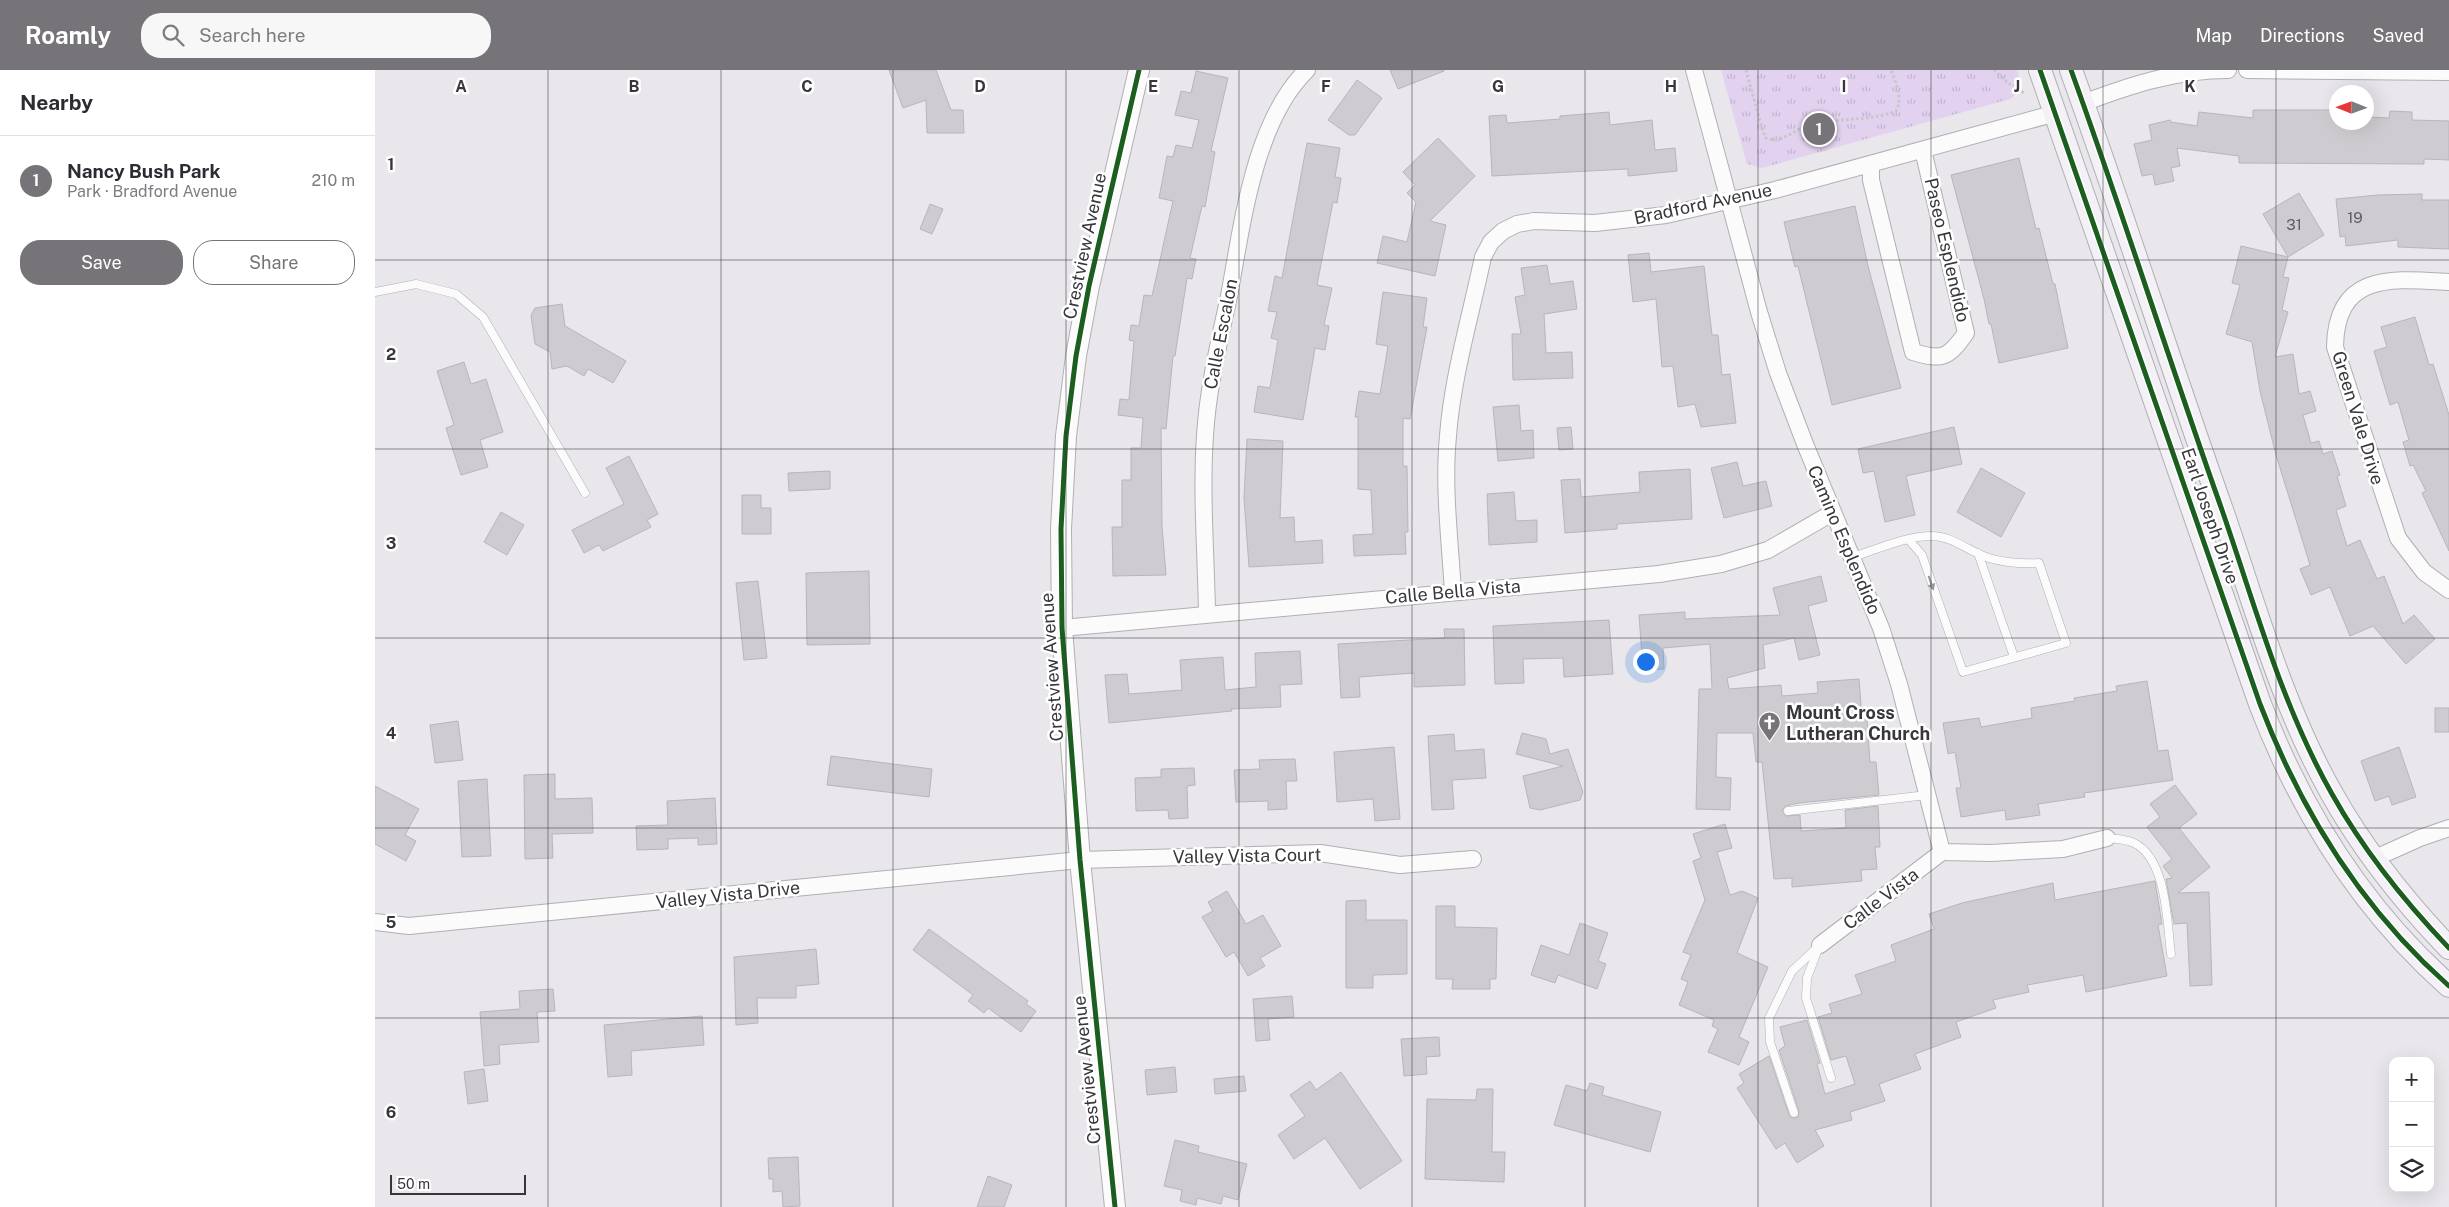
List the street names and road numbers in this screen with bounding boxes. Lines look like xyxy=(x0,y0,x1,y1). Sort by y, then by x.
street label: Crestview Avenue xyxy=(1059,171,1110,321)
street label: Paseo Esplendido xyxy=(1921,176,1974,324)
street label: Bradford Avenue xyxy=(1632,179,1774,228)
street label: Calle Escalon xyxy=(1200,277,1242,391)
street label: Green Vale Drive xyxy=(2328,349,2389,487)
street label: Earl Joseph Drive xyxy=(2177,445,2244,587)
street label: Camino Esplendido xyxy=(1804,462,1885,617)
street label: Calle Bella Vista xyxy=(1384,575,1522,608)
street label: Crestview Avenue xyxy=(1036,592,1067,742)
street label: Valley Vista Court xyxy=(1172,844,1321,867)
street label: Calle Vista xyxy=(1839,863,1922,934)
street label: Valley Vista Drive xyxy=(655,876,801,913)
street label: Crestview Avenue xyxy=(1068,995,1105,1145)

